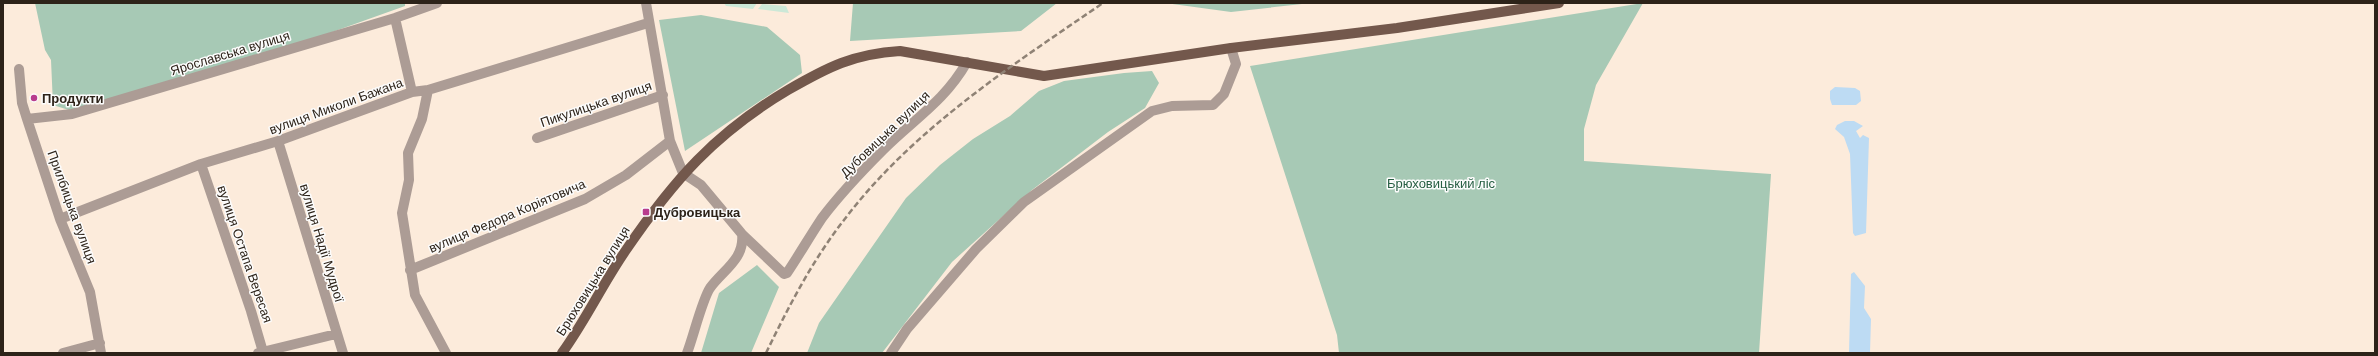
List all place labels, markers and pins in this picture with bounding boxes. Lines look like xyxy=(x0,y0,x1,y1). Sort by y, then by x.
place label: Продукти xyxy=(42,91,104,106)
marker: Продукти xyxy=(29,93,39,103)
place label: Дубровицька xyxy=(654,205,741,220)
marker: Дубровицька xyxy=(641,207,651,217)

